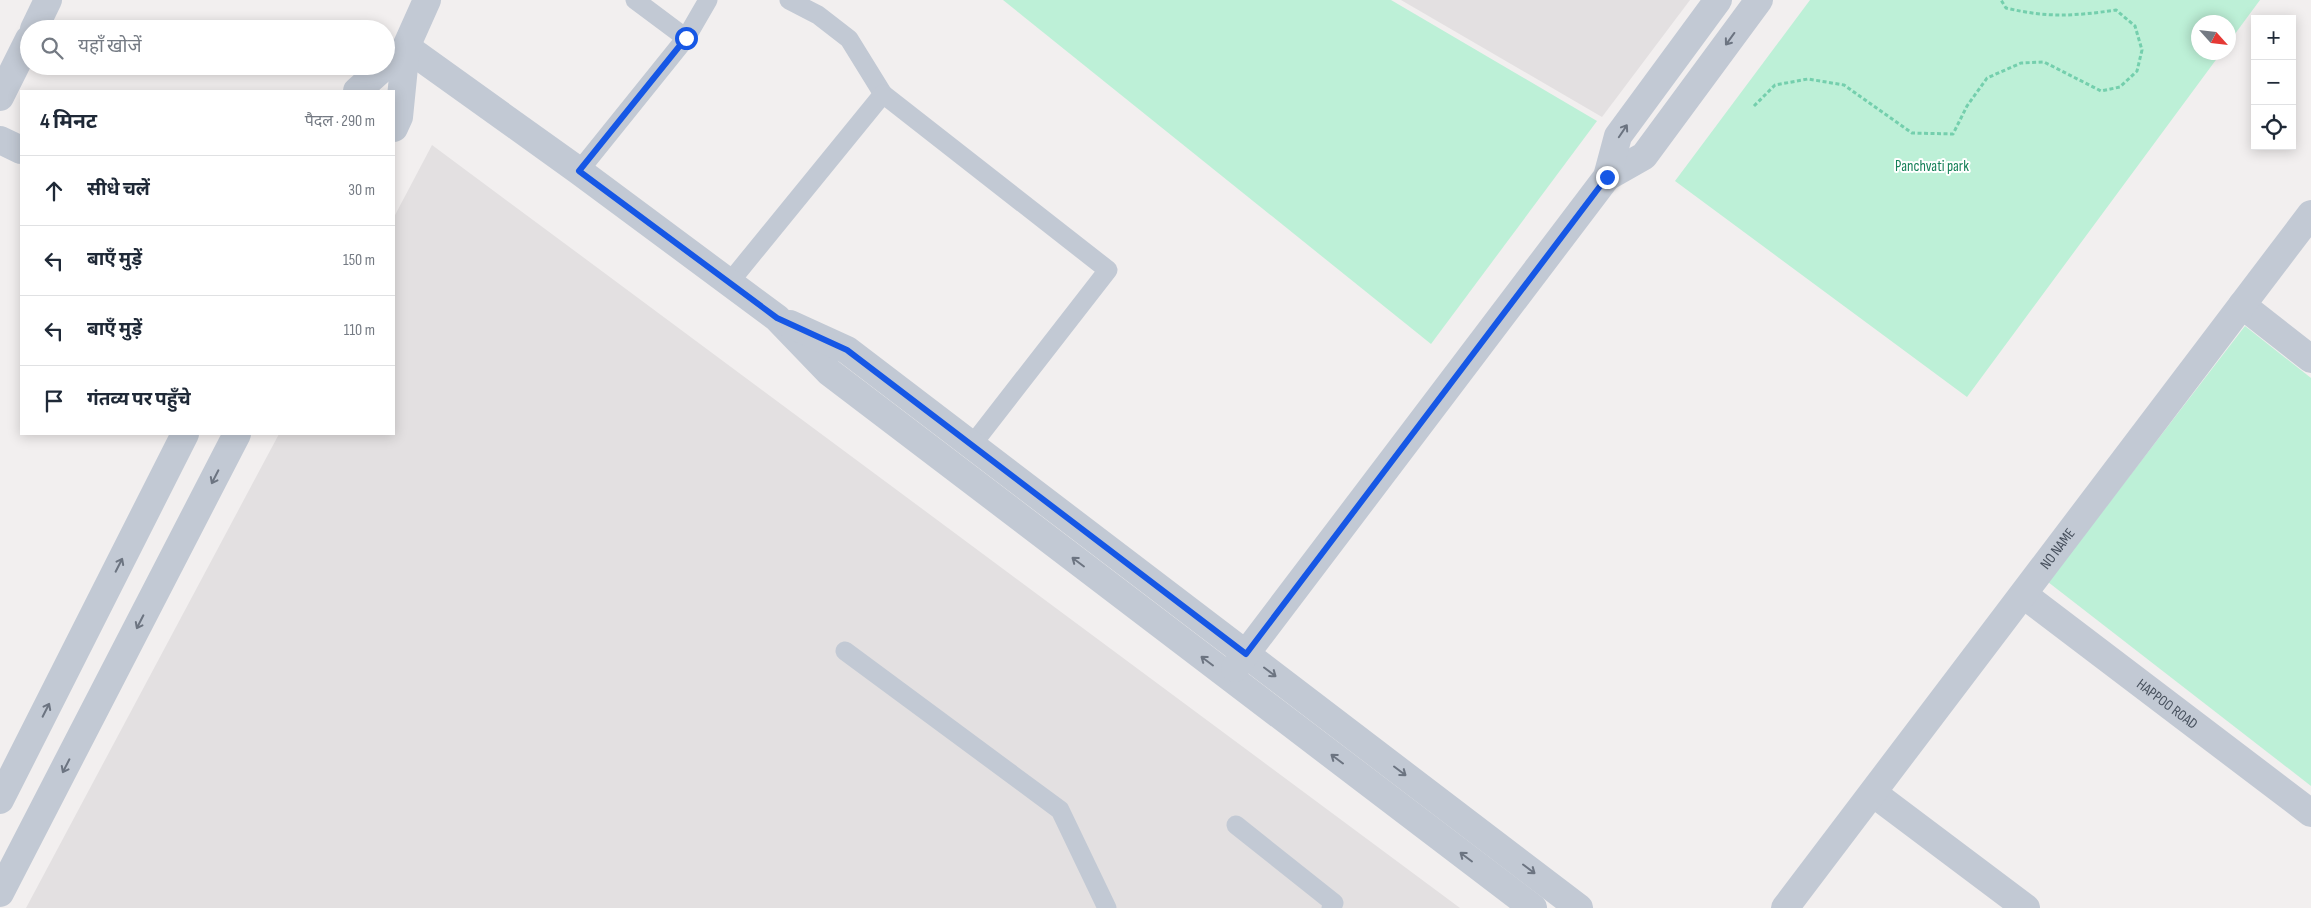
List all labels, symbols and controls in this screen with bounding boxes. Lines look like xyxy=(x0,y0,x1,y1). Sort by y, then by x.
north arrow xyxy=(2191,15,2236,60)
map controls xyxy=(2251,15,2296,150)
button: + xyxy=(2251,15,2296,60)
search box xyxy=(20,20,395,75)
route start xyxy=(675,27,698,50)
one-way arrow xyxy=(1725,32,1735,46)
icon: search xyxy=(38,34,66,62)
text: यहाँ खोजें xyxy=(78,35,142,58)
button: − xyxy=(2251,60,2296,105)
button: locate xyxy=(2251,105,2296,150)
text: 4 मिनट xyxy=(40,109,97,134)
text: पैदल · 290 m xyxy=(305,112,375,131)
one-way arrow xyxy=(1617,124,1628,138)
park label: Panchvati park xyxy=(1895,157,1969,176)
route end xyxy=(1596,166,1619,189)
icon: ahead xyxy=(40,177,68,205)
text: सीधे चलें xyxy=(87,178,150,201)
text: 30 m xyxy=(348,181,375,200)
icon: left xyxy=(40,247,68,275)
text: बाएँ मुड़ें xyxy=(87,248,142,271)
text: 150 m xyxy=(343,251,375,270)
icon: left xyxy=(40,317,68,345)
text: बाएँ मुड़ें xyxy=(87,318,142,341)
text: 110 m xyxy=(344,321,375,340)
icon: arrive xyxy=(40,387,68,415)
text: गंतव्य पर पहुँचे xyxy=(87,388,191,411)
one-way arrow xyxy=(210,469,219,484)
street label: NO NAME xyxy=(2036,525,2079,573)
one-way arrow xyxy=(1072,557,1085,568)
one-way arrow xyxy=(115,558,124,573)
one-way arrow xyxy=(135,614,145,629)
one-way arrow xyxy=(1201,655,1214,666)
one-way arrow xyxy=(1263,667,1276,678)
street label: HAPPOO ROAD xyxy=(2133,675,2201,734)
one-way arrow xyxy=(42,703,51,718)
one-way arrow xyxy=(1330,754,1344,764)
one-way arrow xyxy=(61,758,70,773)
one-way arrow xyxy=(1393,765,1406,776)
one-way arrow xyxy=(1460,852,1473,863)
one-way arrow xyxy=(1522,864,1535,875)

